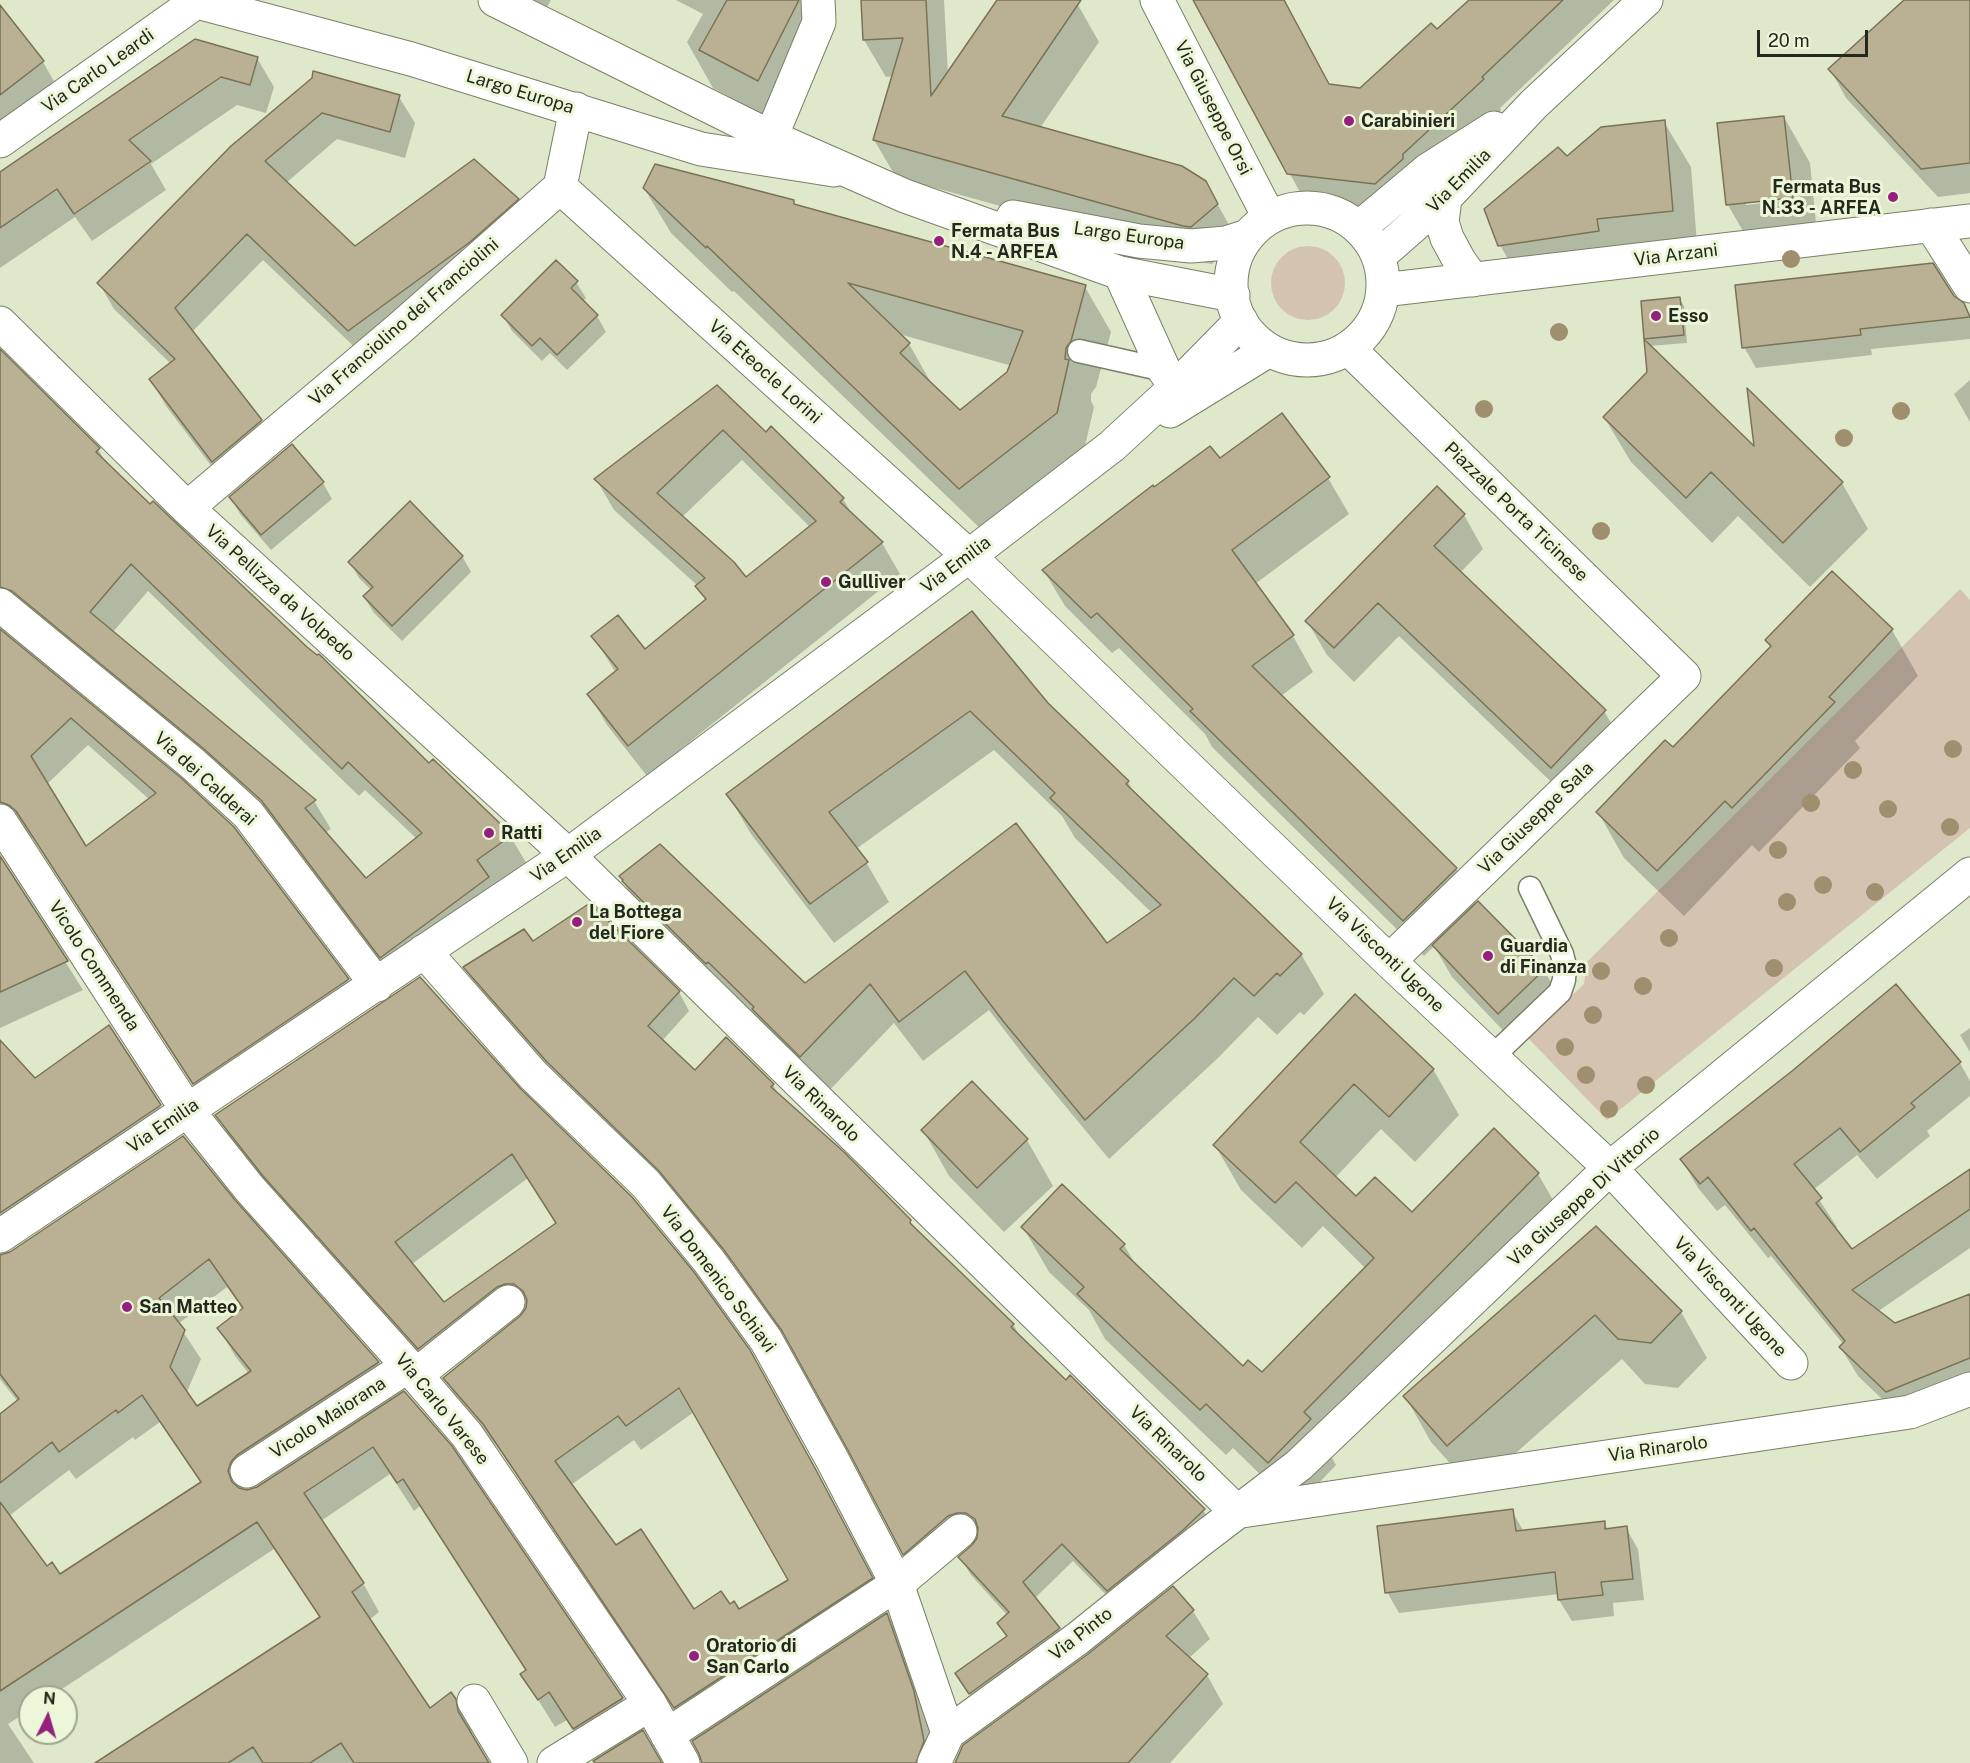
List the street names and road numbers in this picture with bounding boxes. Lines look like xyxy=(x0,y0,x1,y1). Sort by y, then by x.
street label: Via Carlo Leardi xyxy=(38,24,158,118)
street label: Via Giuseppe Orsi xyxy=(1170,37,1256,179)
street label: Largo Europa xyxy=(464,65,576,119)
street label: Via Emilia xyxy=(1422,144,1496,218)
street label: Largo Europa xyxy=(1072,218,1186,254)
street label: Via Franciolino dei Franciolini xyxy=(305,234,503,410)
street label: Via Arzani xyxy=(1633,239,1719,271)
street label: Via Eteocle Lorini xyxy=(704,316,826,428)
street label: Piazzale Porta Ticinese xyxy=(1440,438,1592,586)
street label: Via Pellizza da Volpedo xyxy=(201,520,359,666)
street label: Via Emilia xyxy=(917,532,995,598)
street label: Via dei Calderai xyxy=(149,728,261,830)
street label: Via Giuseppe Sala xyxy=(1474,758,1598,878)
street label: Via Emilia xyxy=(526,823,606,887)
street label: Via Visconti Ugone xyxy=(1321,893,1449,1017)
street label: Vicolo Commenda xyxy=(44,897,144,1035)
street label: Via Rinarolo xyxy=(778,1061,864,1147)
street label: Via Emilia xyxy=(123,1094,203,1158)
street label: Via Giuseppe Di Vittorio xyxy=(1504,1123,1664,1271)
street label: Via Domenico Schiavi xyxy=(656,1201,780,1357)
street label: Via Visconti Ugone xyxy=(1669,1233,1791,1361)
street label: Via Carlo Varese xyxy=(390,1349,494,1469)
street label: Vicolo Maiorana xyxy=(266,1373,390,1463)
street label: Via Rinarolo xyxy=(1125,1401,1211,1487)
street label: Via Rinarolo xyxy=(1607,1431,1709,1467)
street label: Via Pinto xyxy=(1045,1603,1117,1665)

